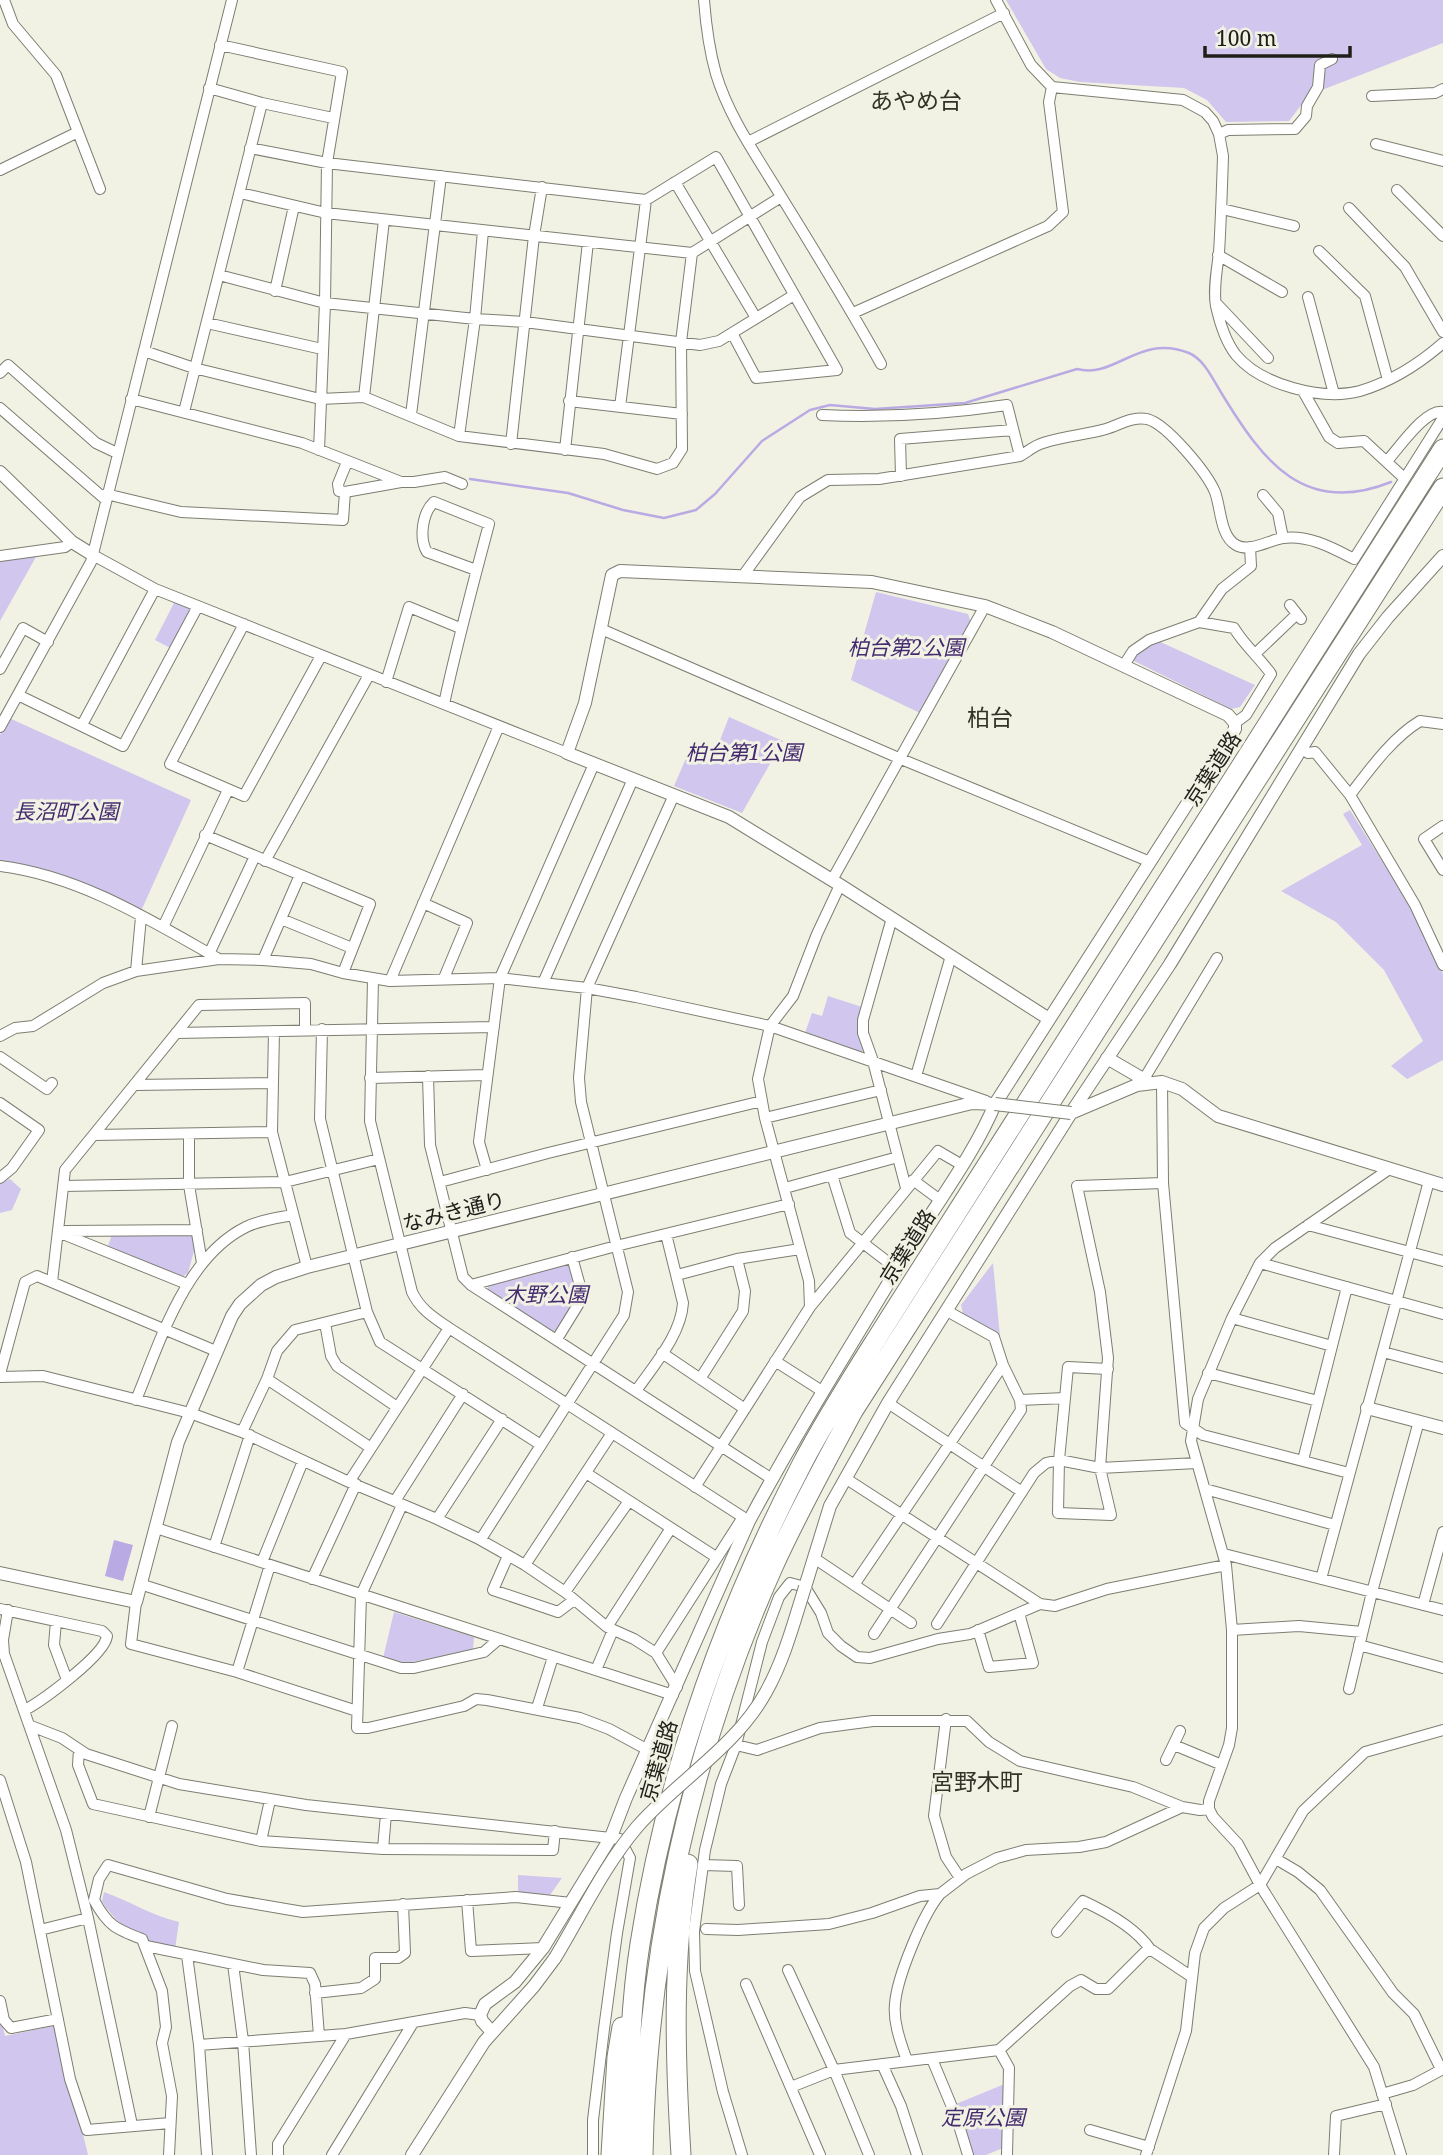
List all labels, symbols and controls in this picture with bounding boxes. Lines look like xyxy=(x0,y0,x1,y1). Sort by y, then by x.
scale bar xyxy=(1205,14,1350,58)
text: 100 m xyxy=(1216,24,1277,52)
district label: あやめ台 xyxy=(870,84,962,116)
park label: 柏台第2公園 xyxy=(848,633,967,661)
district label: 柏台 xyxy=(967,701,1013,733)
street label: 京葉道路 xyxy=(1178,726,1247,811)
park label: 柏台第1公園 xyxy=(686,738,805,766)
park label: 長沼町公園 xyxy=(14,797,121,825)
street label: なみき通り xyxy=(399,1185,508,1237)
street label: 京葉道路 xyxy=(873,1203,941,1290)
park label: 木野公園 xyxy=(504,1280,591,1308)
street label: 京葉道路 xyxy=(633,1716,683,1805)
district label: 宮野木町 xyxy=(931,1765,1023,1797)
park label: 定原公園 xyxy=(941,2103,1028,2131)

